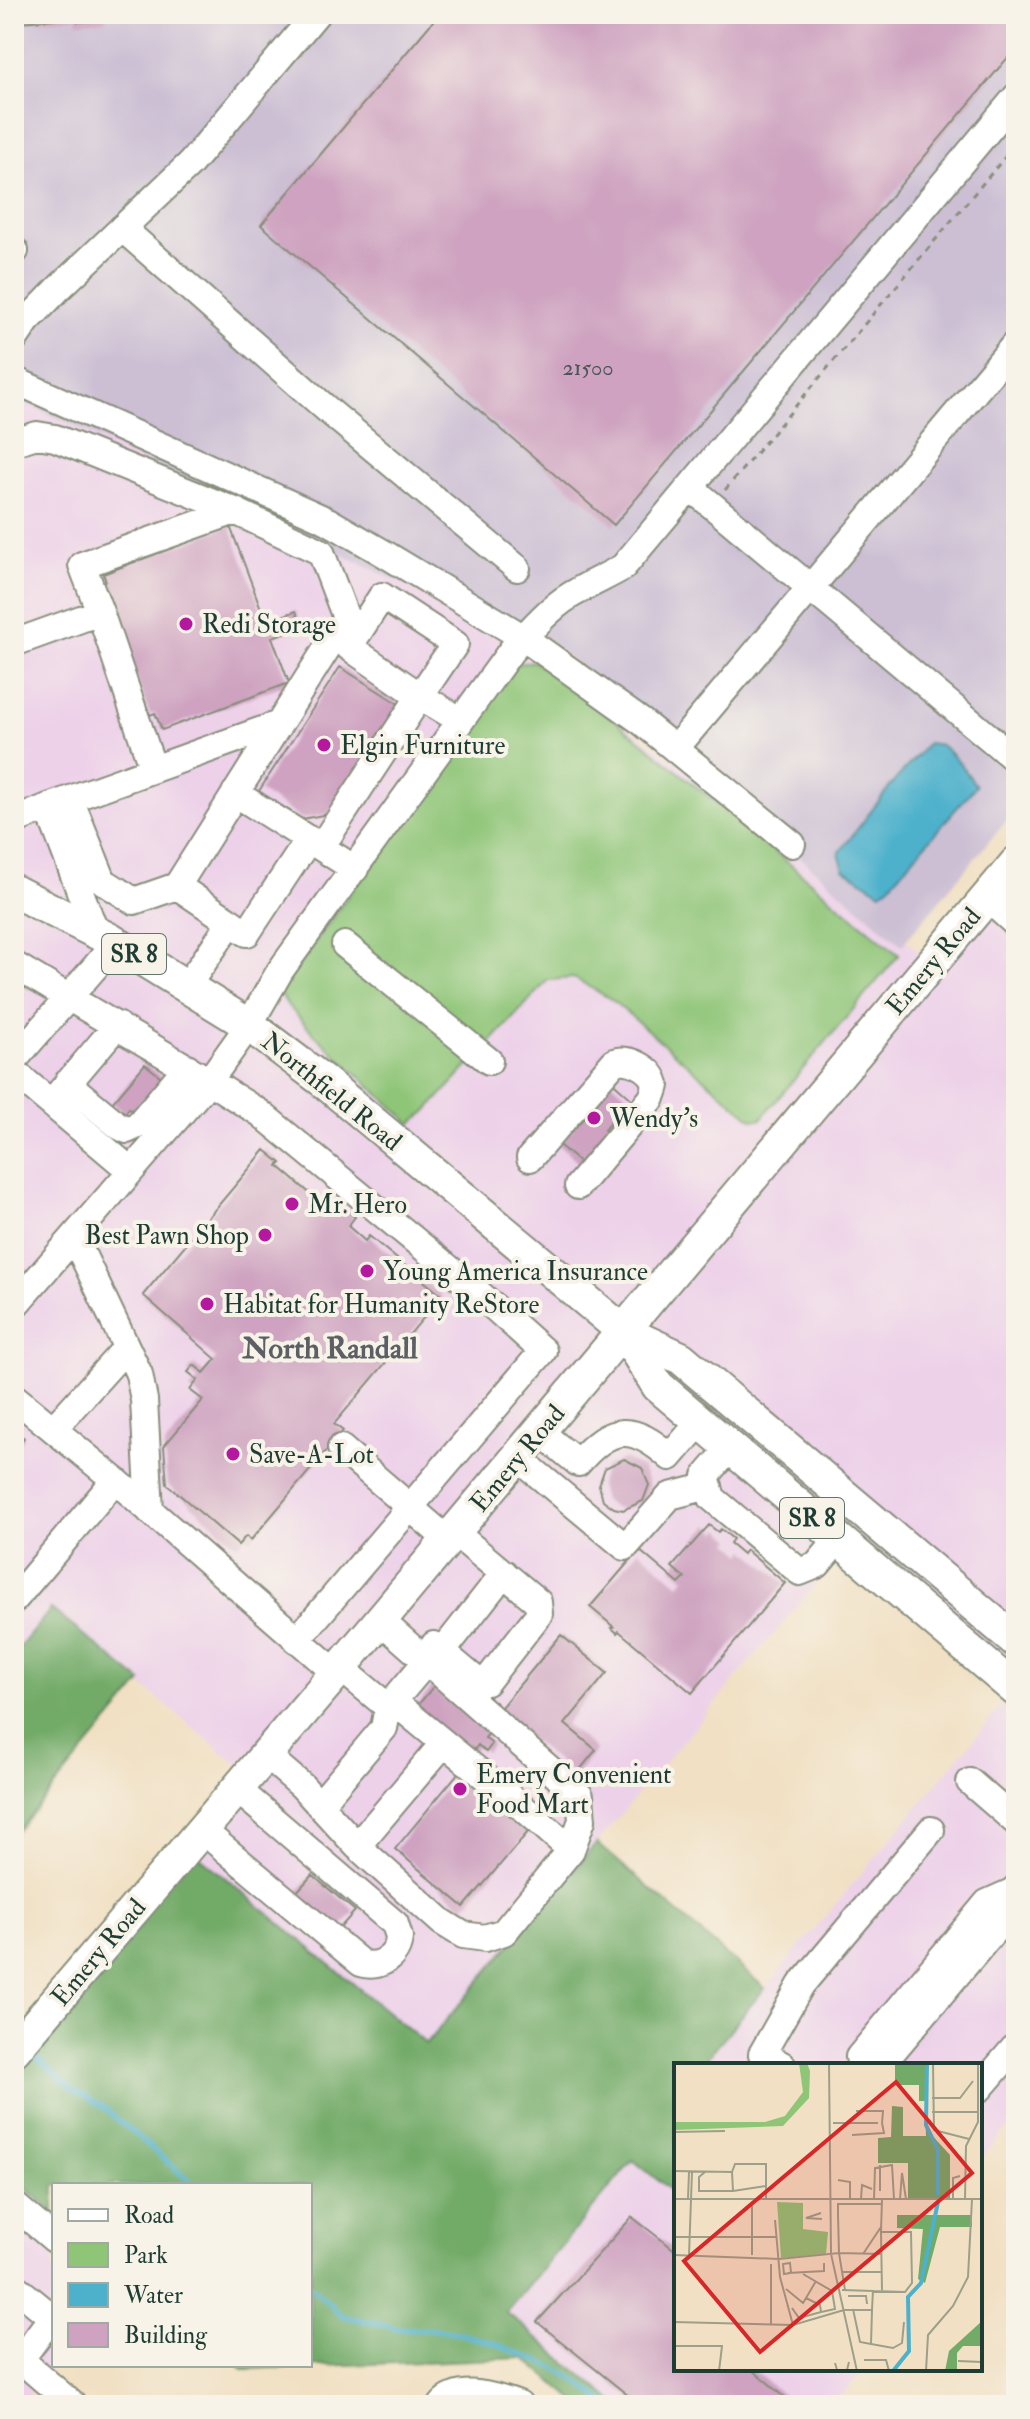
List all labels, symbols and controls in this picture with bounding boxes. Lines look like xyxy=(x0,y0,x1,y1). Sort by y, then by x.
house number: 21500 xyxy=(563,354,613,382)
place label: Redi Storage xyxy=(202,609,336,641)
marker: Redi Storage xyxy=(177,615,195,633)
place label: Elgin Furniture xyxy=(340,730,505,762)
marker: Elgin Furniture xyxy=(315,736,333,754)
street label: Emery Road xyxy=(880,901,988,1022)
road number: SR 8 xyxy=(102,934,166,974)
street label: Northfield Road xyxy=(255,1025,408,1158)
place label: Wendy's xyxy=(609,1103,698,1135)
marker: Wendy's xyxy=(585,1109,603,1127)
place label: Mr. Hero xyxy=(308,1189,407,1221)
marker: Mr. Hero xyxy=(283,1195,301,1213)
place label: Best Pawn Shop xyxy=(85,1220,249,1253)
marker: Best Pawn Shop xyxy=(256,1226,274,1244)
place label: Young America Insurance xyxy=(383,1256,648,1288)
marker: Young America Insurance xyxy=(358,1262,376,1280)
place label: Habitat for Humanity ReStore xyxy=(223,1289,539,1321)
marker: Habitat for Humanity ReStore xyxy=(198,1295,216,1313)
district label: North Randall xyxy=(241,1330,418,1367)
street label: Emery Road xyxy=(464,1398,572,1519)
place label: Save-A-Lot xyxy=(249,1439,374,1471)
marker: Save-A-Lot xyxy=(224,1445,242,1463)
road number: SR 8 xyxy=(780,1498,844,1538)
place label: Emery Convenient Food Mart xyxy=(476,1759,672,1821)
marker: Emery Convenient Food Mart xyxy=(451,1780,469,1798)
street label: Emery Road xyxy=(45,1892,153,2013)
inset map xyxy=(674,2063,982,2371)
legend xyxy=(52,2183,312,2367)
text: Road xyxy=(124,2200,174,2231)
text: Park xyxy=(124,2240,168,2271)
text: Water xyxy=(123,2280,183,2311)
text: Building xyxy=(124,2320,208,2351)

